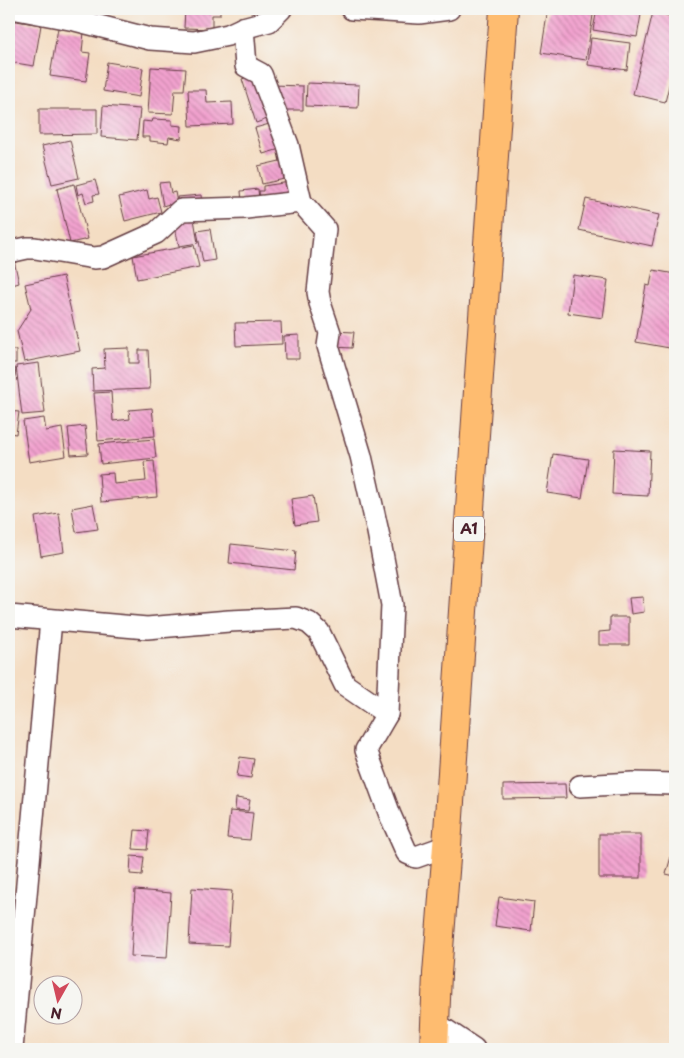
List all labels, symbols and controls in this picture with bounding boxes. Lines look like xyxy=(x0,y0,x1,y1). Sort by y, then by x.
road number: A1 xyxy=(454,516,484,542)
north arrow xyxy=(32,976,82,1026)
text: N xyxy=(49,1002,63,1025)

